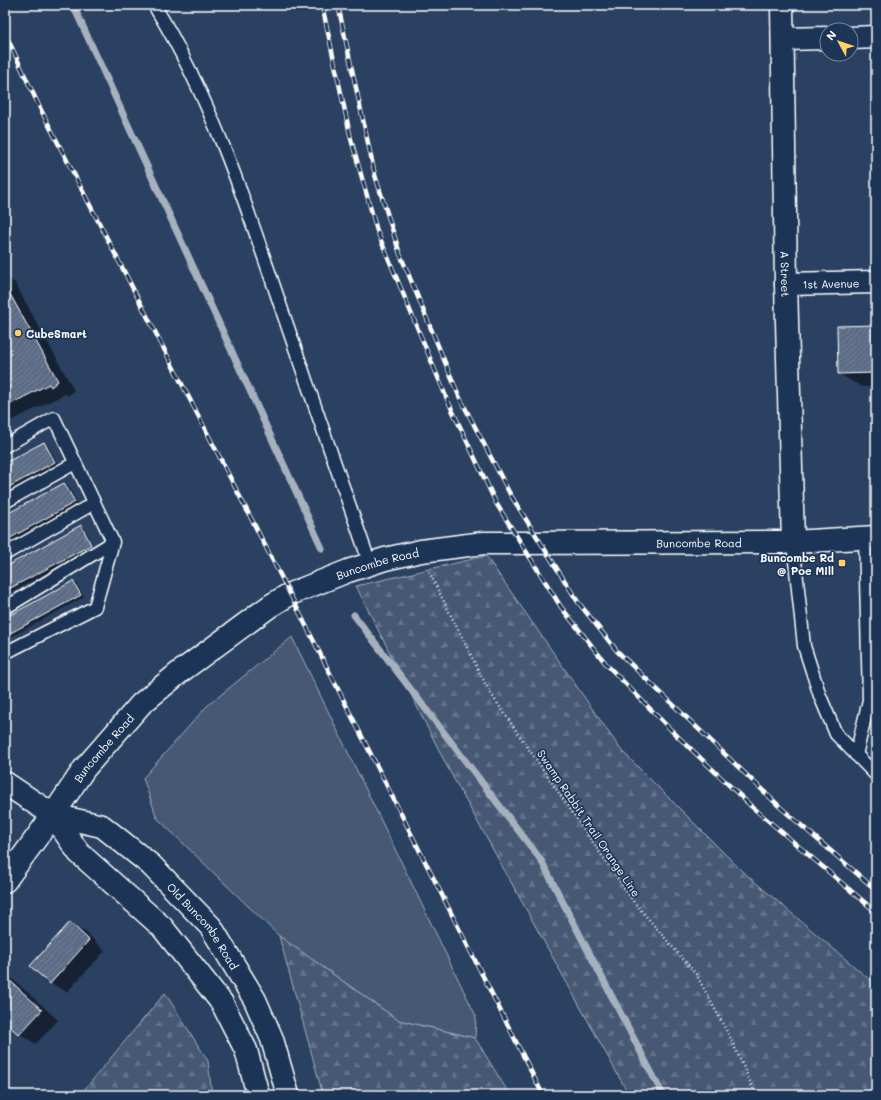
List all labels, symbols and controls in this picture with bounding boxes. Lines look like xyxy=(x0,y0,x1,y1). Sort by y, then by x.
north arrow xyxy=(819,22,859,62)
text: N xyxy=(823,27,839,43)
street label: A Street xyxy=(778,251,794,297)
street label: 1st Avenue xyxy=(802,275,860,291)
place label: CubeSmart xyxy=(26,326,87,341)
marker: CubeSmart xyxy=(13,328,23,338)
street label: Buncombe Road xyxy=(656,535,742,550)
street label: Buncombe Road xyxy=(334,544,420,583)
place label: Buncombe Rd @ Poe Mill xyxy=(760,550,834,578)
marker: Buncombe Rd @ Poe Mill xyxy=(837,558,847,568)
street label: Buncombe Road xyxy=(70,710,137,785)
street label: Swamp Rabbit Trail Orange Line xyxy=(534,747,644,900)
street label: Old Buncombe Road xyxy=(164,879,242,972)

